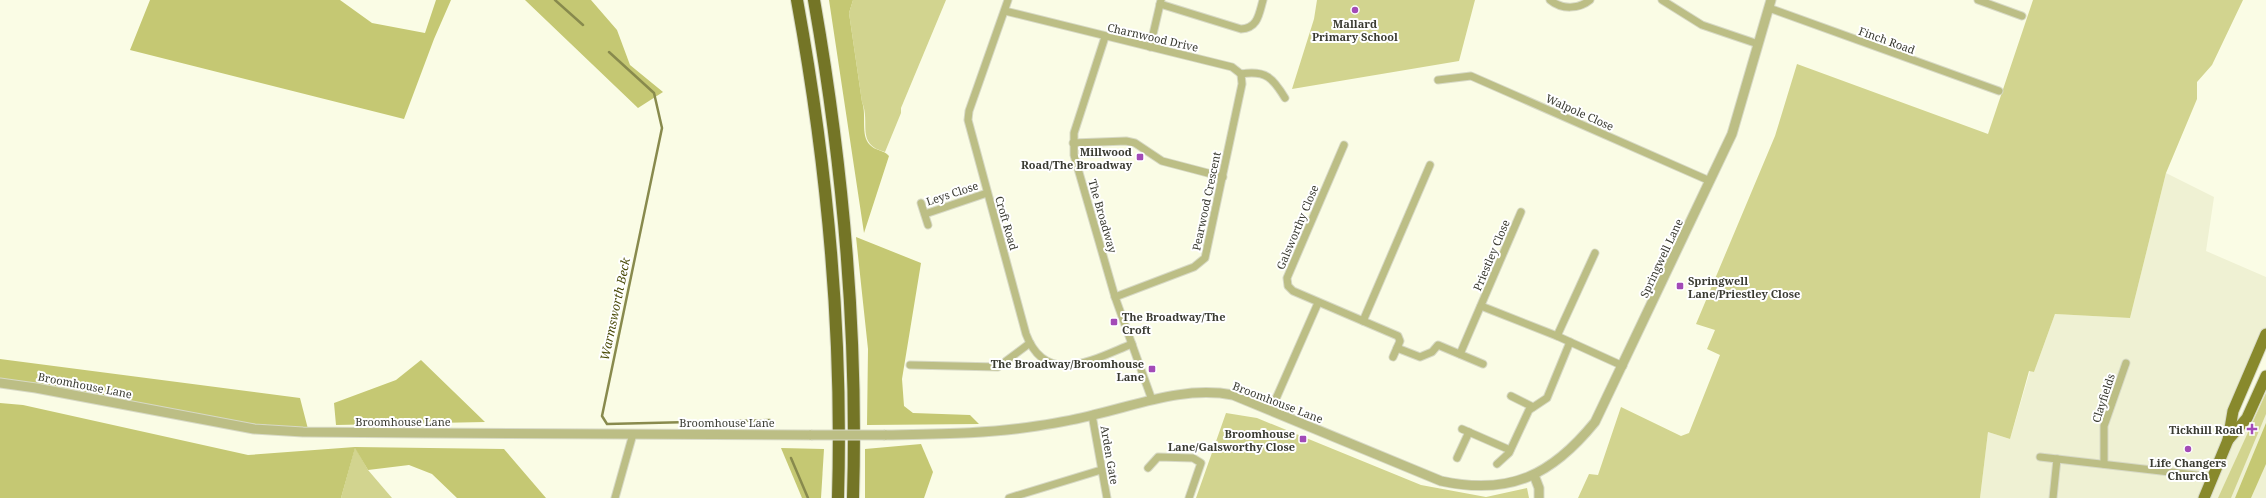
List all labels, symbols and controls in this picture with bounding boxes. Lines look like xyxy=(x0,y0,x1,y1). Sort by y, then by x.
marker: Mallard Primary School xyxy=(1350,5,1360,15)
place label: Mallard Primary School xyxy=(1312,16,1398,44)
street label: Charnwood Drive xyxy=(1106,19,1200,55)
street label: Finch Road xyxy=(1857,23,1917,57)
street label: Walpole Close xyxy=(1544,90,1616,134)
place label: Millwood Road/The Broadway xyxy=(1021,144,1133,172)
street label: Pearwood Crescent xyxy=(1188,150,1224,252)
marker: Millwood Road/The Broadway xyxy=(1135,152,1145,162)
street label: Leys Close xyxy=(924,177,980,208)
street label: The Broadway xyxy=(1085,177,1121,255)
street label: Galsworthy Close xyxy=(1272,182,1322,272)
street label: Croft Road xyxy=(992,194,1022,252)
street label: Springwell Lane xyxy=(1636,216,1686,300)
street label: Priestley Close xyxy=(1469,217,1513,293)
water label: Warmsworth Beck xyxy=(596,255,634,362)
place label: Springwell Lane/Priestley Close xyxy=(1688,273,1800,301)
marker: Springwell Lane/Priestley Close xyxy=(1675,281,1685,291)
place label: The Broadway/The Croft xyxy=(1122,309,1225,337)
marker: The Broadway/The Croft xyxy=(1109,317,1119,327)
place label: The Broadway/Broomhouse Lane xyxy=(991,356,1144,384)
marker: The Broadway/Broomhouse Lane xyxy=(1147,364,1157,374)
street label: Broomhouse Lane xyxy=(37,369,133,401)
street label: Clayfields xyxy=(2088,372,2118,424)
street label: Broomhouse Lane xyxy=(1231,378,1325,426)
street label: Broomhouse Lane xyxy=(355,414,451,429)
street label: Broomhouse Lane xyxy=(679,415,775,430)
place label: Tickhill Road xyxy=(2169,422,2243,437)
marker: Tickhill Road xyxy=(2246,423,2258,435)
street label: Arden Gate xyxy=(1097,424,1123,486)
place label: Broomhouse Lane/Galsworthy Close xyxy=(1168,426,1295,454)
marker: Broomhouse Lane/Galsworthy Close xyxy=(1298,434,1308,444)
marker: Life Changers Church xyxy=(2183,444,2193,454)
place label: Life Changers Church xyxy=(2150,455,2226,483)

